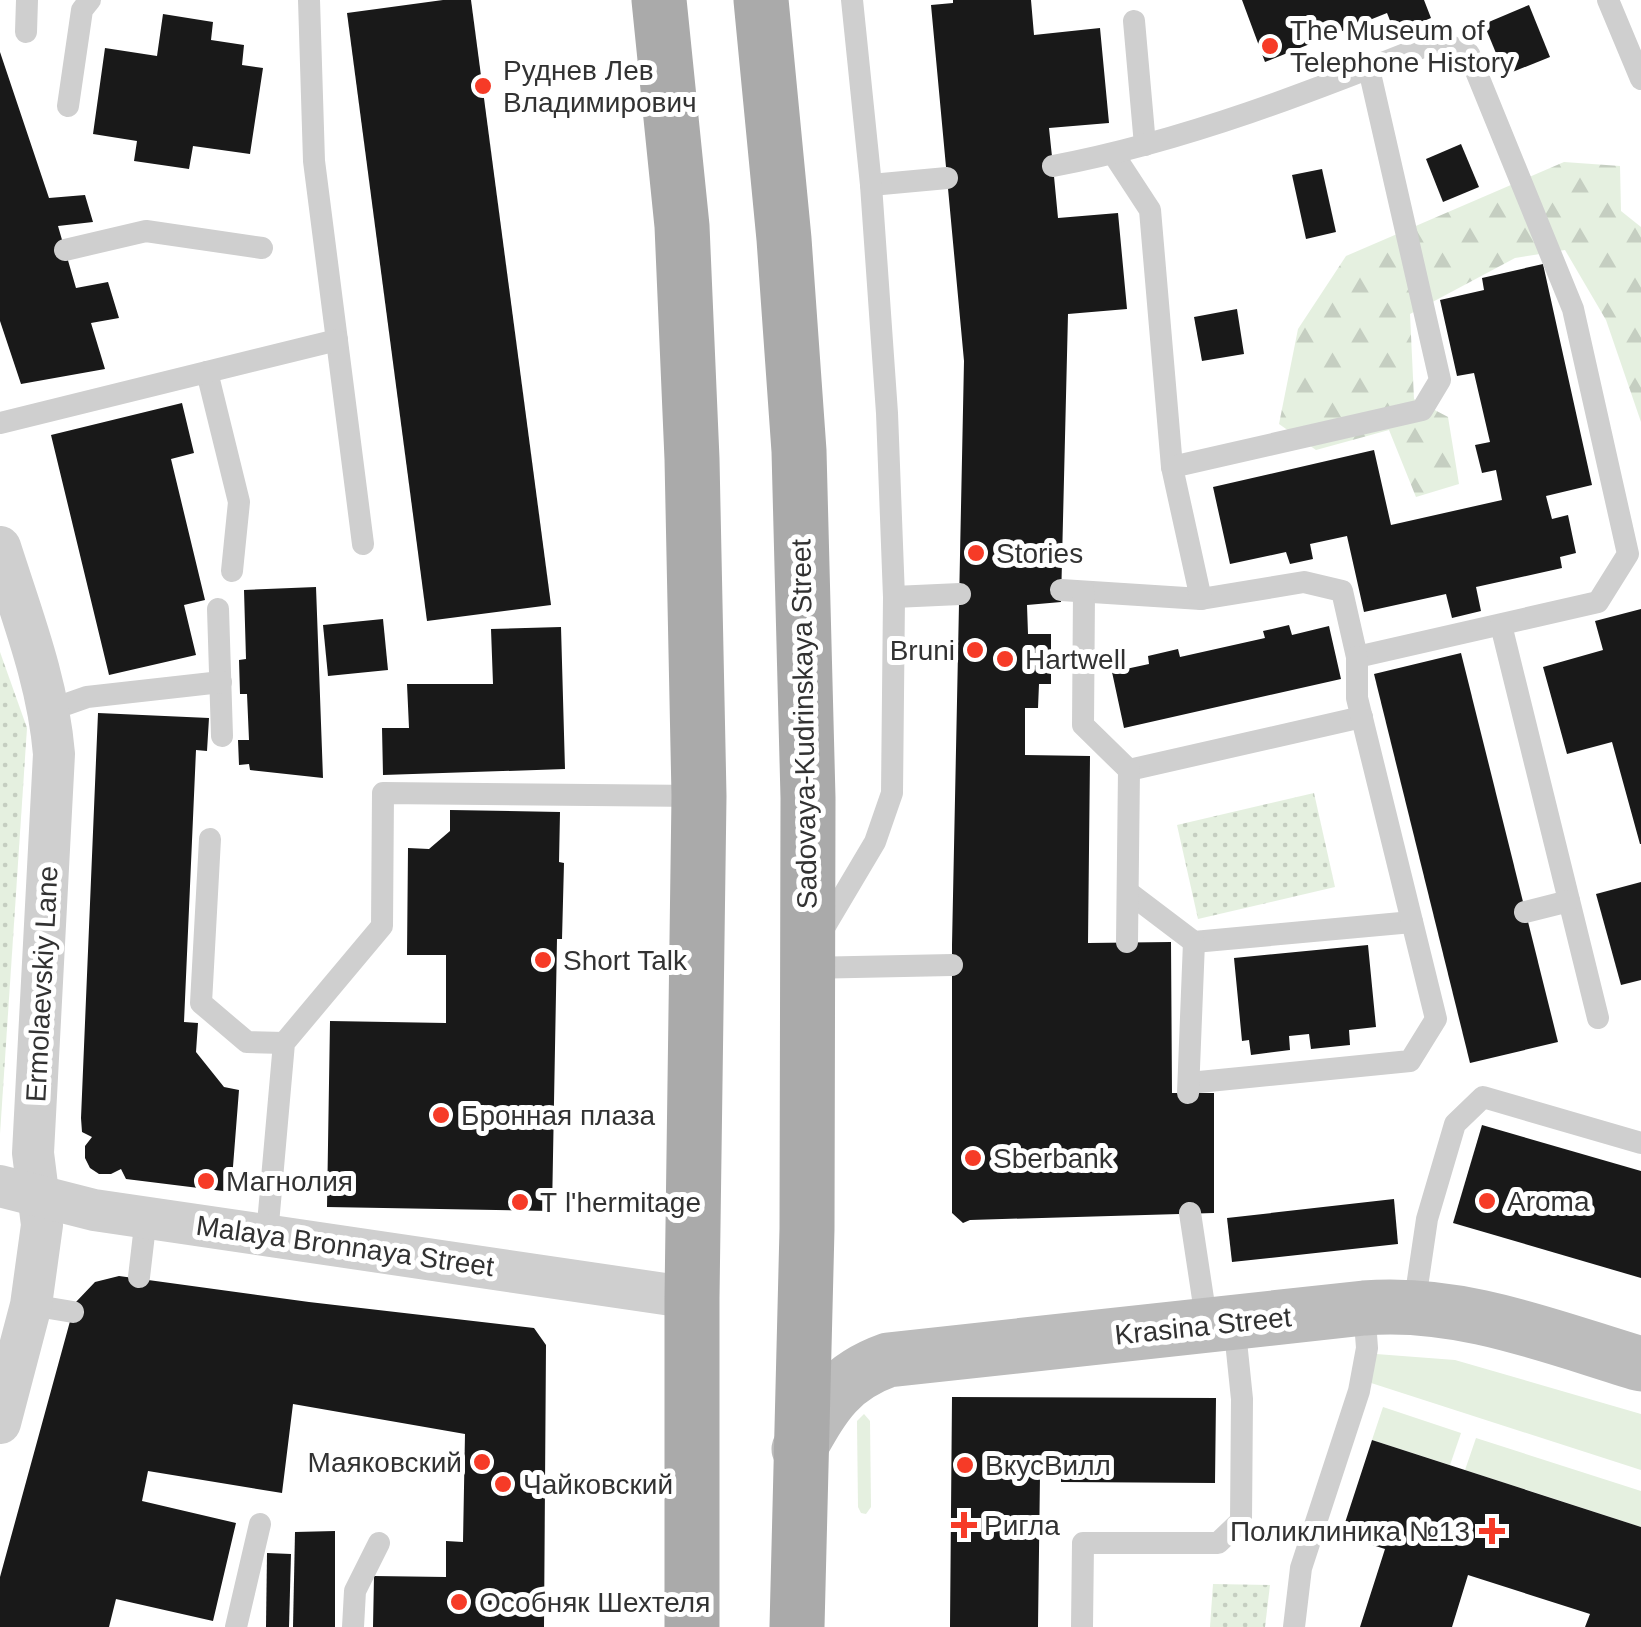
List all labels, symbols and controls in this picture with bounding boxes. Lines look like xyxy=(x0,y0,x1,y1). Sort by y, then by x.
place label: The Museum of Telephone History xyxy=(1290,15,1514,78)
marker: The Museum of Telephone History xyxy=(1259,35,1281,57)
place label: Руднев Лев Владимирович xyxy=(503,55,697,118)
marker: Руднев Лев Владимирович xyxy=(472,75,494,97)
street label: Sadovaya-Kudrinskaya Street xyxy=(785,538,823,909)
place label: Stories xyxy=(996,538,1083,569)
marker: Stories xyxy=(965,542,987,564)
place label: Bruni xyxy=(890,635,955,666)
marker: Bruni xyxy=(964,639,986,661)
place label: Hartwell xyxy=(1025,644,1126,675)
marker: Hartwell xyxy=(994,648,1016,670)
street label: Ermolaevskiy Lane xyxy=(20,865,64,1103)
place label: Short Talk xyxy=(563,945,688,976)
marker: Short Talk xyxy=(532,949,554,971)
place label: Бронная плаза xyxy=(461,1100,656,1131)
marker: Бронная плаза xyxy=(430,1104,452,1126)
place label: Sberbank xyxy=(993,1143,1114,1174)
marker: Sberbank xyxy=(962,1147,984,1169)
place label: Магнолия xyxy=(226,1166,353,1197)
marker: Магнолия xyxy=(195,1170,217,1192)
place label: Aroma xyxy=(1507,1186,1590,1217)
place label: Т l'hermitage xyxy=(540,1187,701,1218)
marker: Aroma xyxy=(1476,1190,1498,1212)
marker: Т l'hermitage xyxy=(509,1191,531,1213)
street label: Malaya Bronnaya Street xyxy=(194,1210,496,1282)
street label: Krasina Street xyxy=(1113,1301,1293,1351)
place label: Маяковский xyxy=(307,1447,462,1478)
place label: ВкусВилл xyxy=(985,1450,1111,1481)
marker: Маяковский xyxy=(471,1451,493,1473)
marker: ВкусВилл xyxy=(954,1454,976,1476)
place label: Чайковский xyxy=(523,1469,673,1500)
marker: Чайковский xyxy=(492,1473,514,1495)
place label: Ригла xyxy=(984,1510,1060,1541)
marker: Ригла xyxy=(953,1514,975,1536)
place label: Поликлиника №13 xyxy=(1230,1516,1470,1547)
marker: Поликлиника №13 xyxy=(1479,1518,1505,1544)
place label: Особняк Шехтеля xyxy=(479,1587,710,1618)
marker: Особняк Шехтеля xyxy=(448,1591,470,1613)

